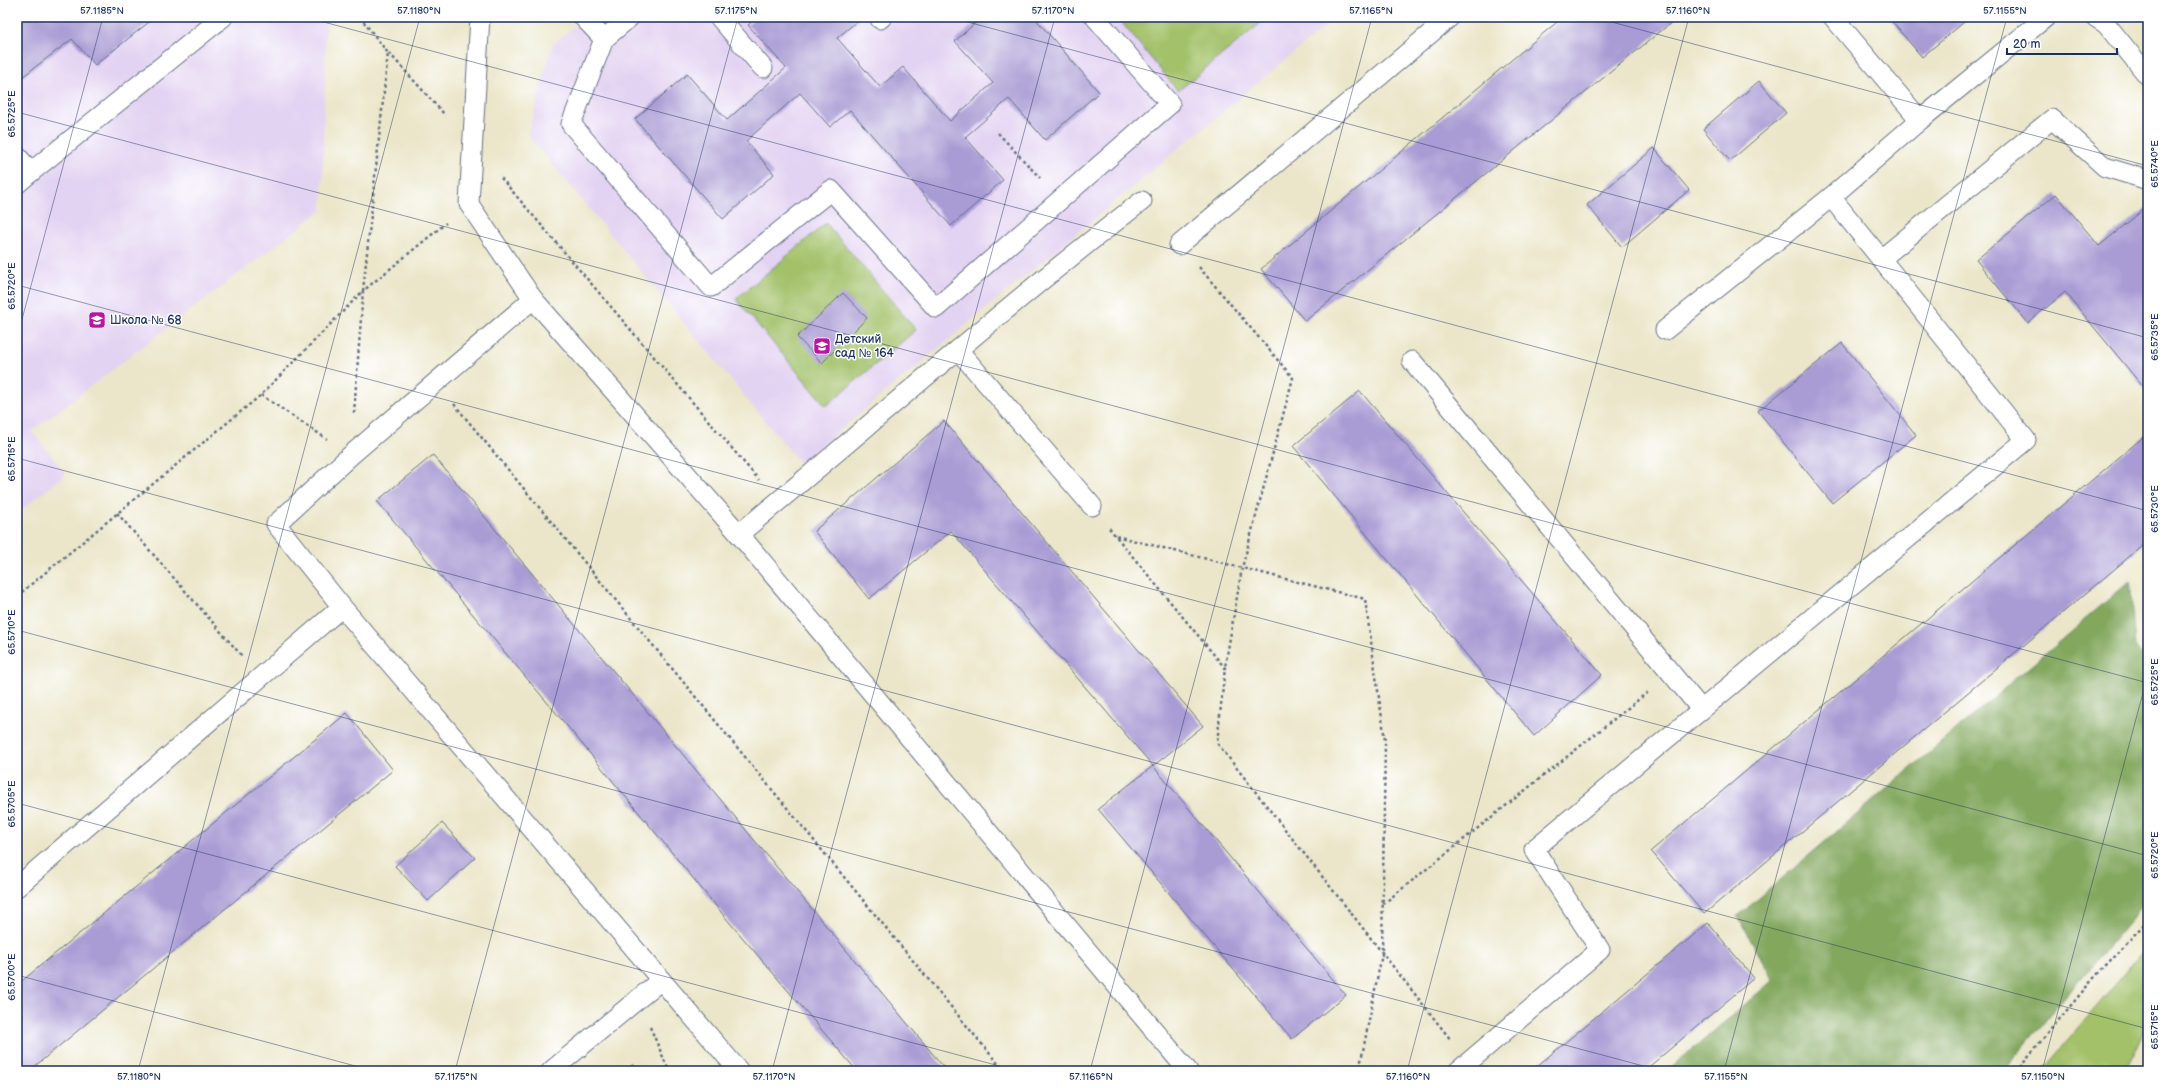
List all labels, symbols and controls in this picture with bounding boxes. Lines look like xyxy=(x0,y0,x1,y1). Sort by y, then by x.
text: 57.1185°N xyxy=(80,5,124,17)
text: 57.1180°N xyxy=(397,5,441,17)
text: 57.1175°N xyxy=(715,5,757,17)
text: 57.1170°N xyxy=(1031,5,1075,17)
text: 57.1165°N xyxy=(1349,5,1393,17)
text: 57.1160°N xyxy=(1666,5,1710,17)
text: 57.1155°N xyxy=(1983,5,2027,17)
scale bar xyxy=(2007,30,2117,56)
text: 20 m xyxy=(2013,37,2040,52)
text: 65.5725°E xyxy=(6,90,18,138)
text: 65.5740°E xyxy=(2149,140,2161,188)
text: 65.5720°E xyxy=(6,262,18,310)
school or university icon: Школа № 68 xyxy=(87,310,107,330)
place label: Школа № 68 xyxy=(110,313,182,328)
text: 65.5735°E xyxy=(2149,313,2161,361)
place label: Детский сад № 164 xyxy=(835,332,895,361)
school or university icon: Детский сад № 164 xyxy=(812,336,832,356)
text: 65.5715°E xyxy=(6,436,18,482)
text: 65.5730°E xyxy=(2149,485,2161,533)
text: 65.5710°E xyxy=(6,609,18,655)
text: 65.5725°E xyxy=(2149,658,2161,706)
text: 65.5705°E xyxy=(6,780,18,828)
text: 65.5720°E xyxy=(2149,831,2161,879)
text: 65.5700°E xyxy=(6,953,18,1001)
text: 65.5715°E xyxy=(2149,1004,2161,1050)
text: 57.1180°N xyxy=(117,1071,161,1083)
text: 57.1175°N xyxy=(435,1071,477,1083)
text: 57.1170°N xyxy=(752,1071,796,1083)
text: 57.1165°N xyxy=(1069,1071,1113,1083)
text: 57.1160°N xyxy=(1386,1071,1430,1083)
text: 57.1155°N xyxy=(1704,1071,1748,1083)
text: 57.1150°N xyxy=(2021,1071,2065,1083)

